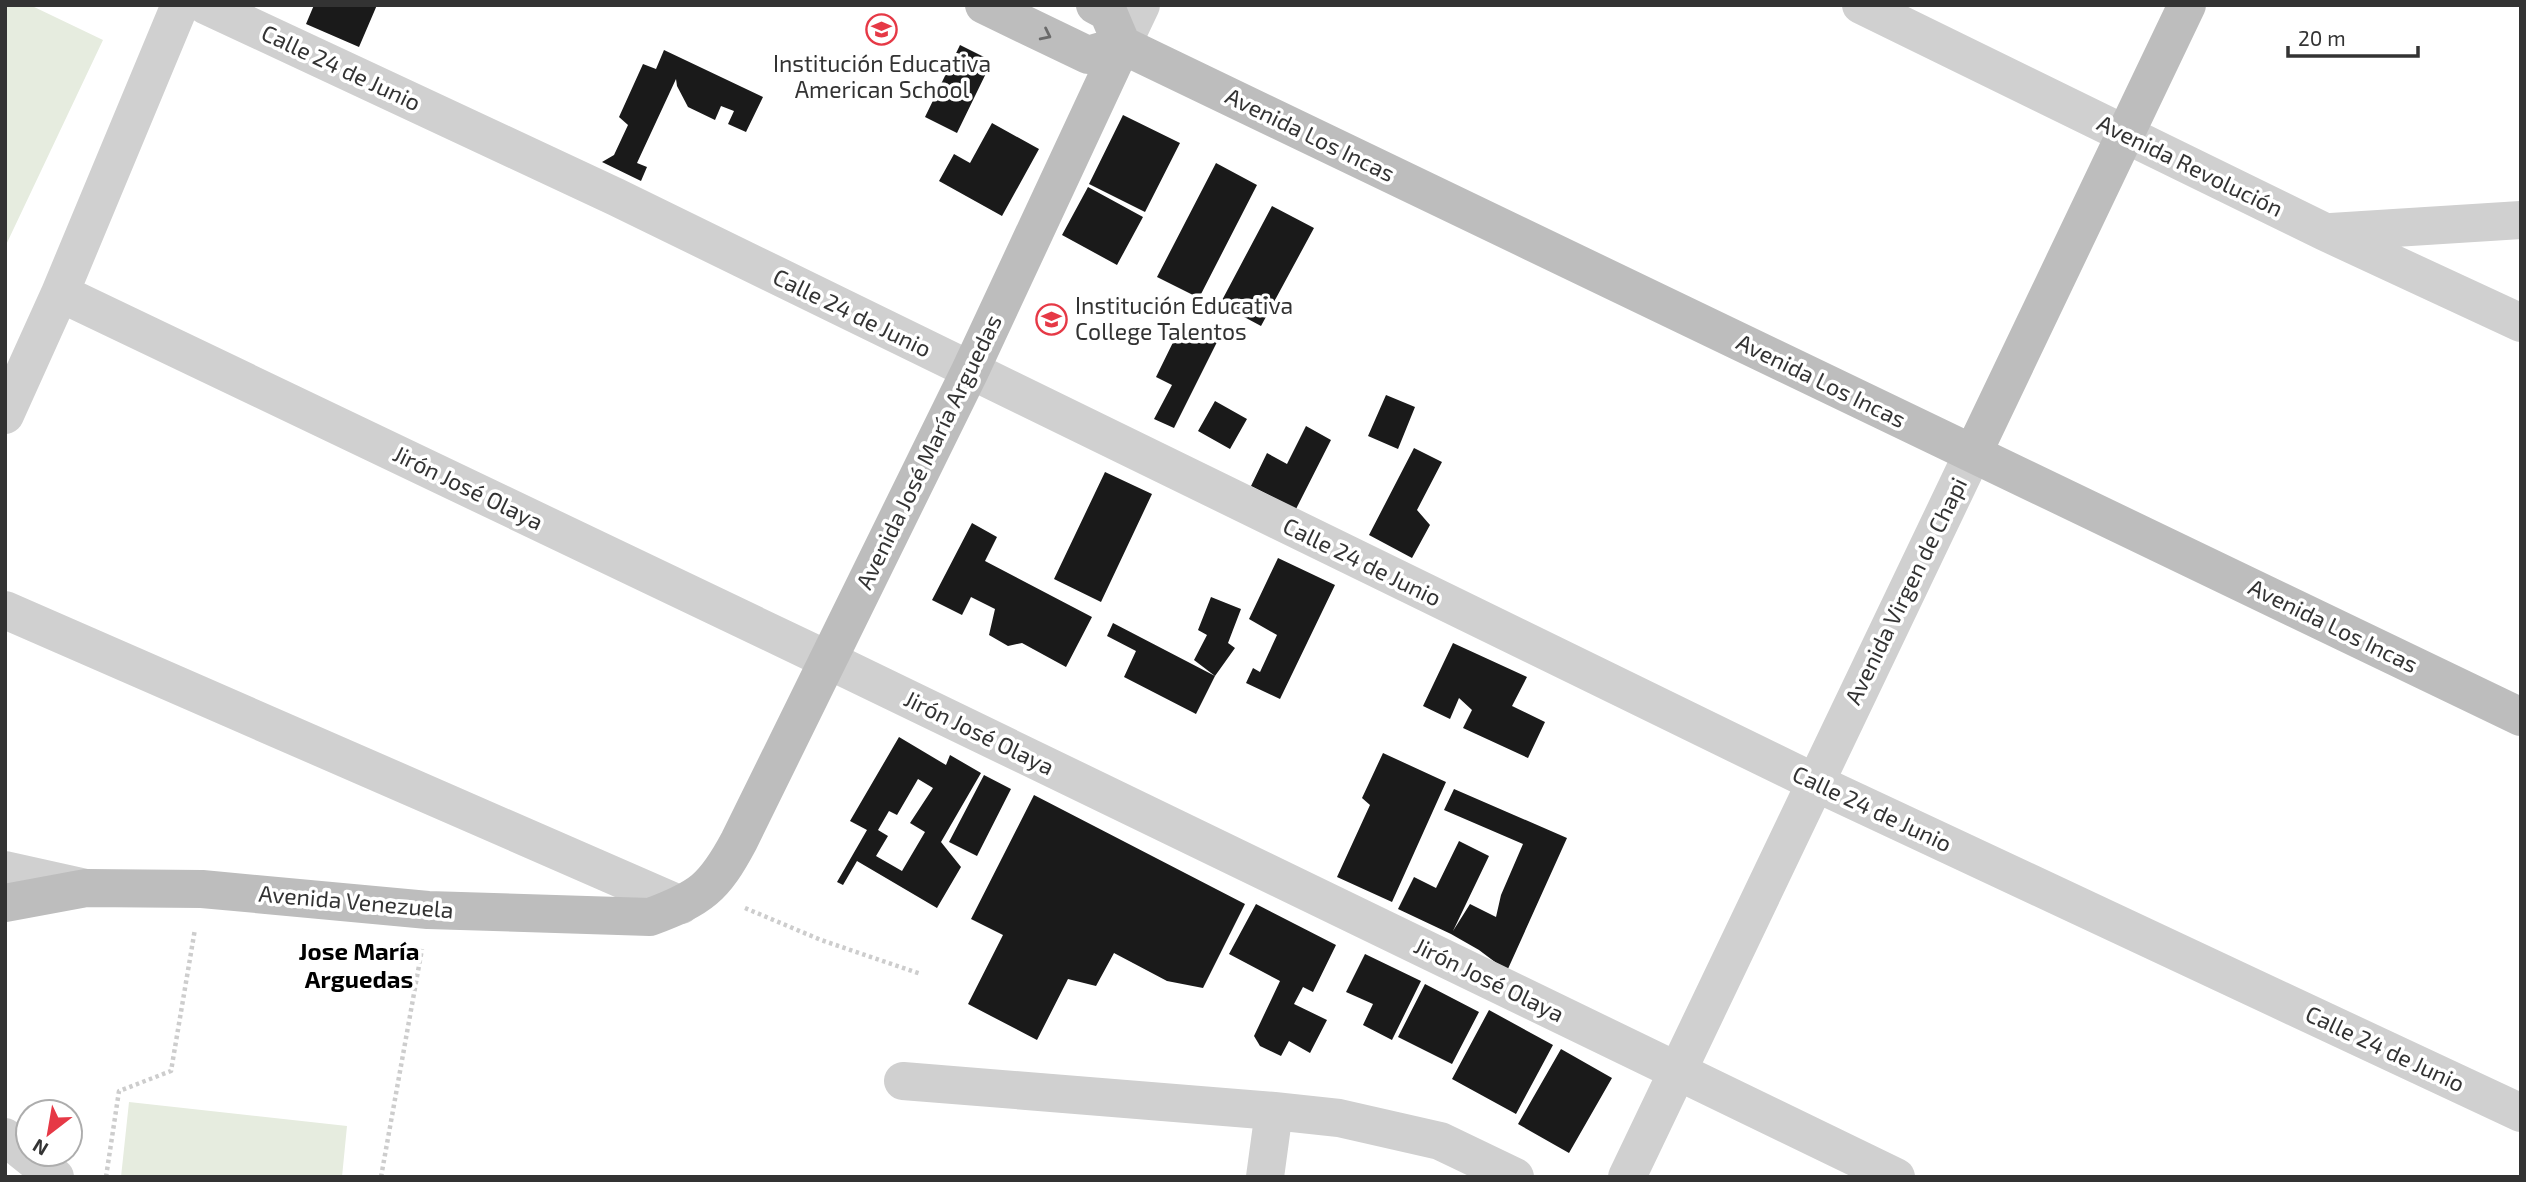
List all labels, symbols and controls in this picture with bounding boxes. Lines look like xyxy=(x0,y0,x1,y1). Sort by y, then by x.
school or university icon: Institución Educativa American School xyxy=(865,13,899,47)
scale bar xyxy=(2288,14,2418,58)
street label: Calle 24 de Junio xyxy=(257,18,425,116)
text: 20 m xyxy=(2298,25,2346,50)
one-way arrow xyxy=(1039,27,1051,41)
place label: Institución Educativa American School xyxy=(773,49,991,103)
street label: Avenida Los Incas xyxy=(1221,81,1400,187)
street label: Avenida Revolución xyxy=(2093,108,2288,222)
street label: Calle 24 de Junio xyxy=(769,262,936,362)
place label: Institución Educativa College Talentos xyxy=(1075,291,1293,345)
school or university icon: Institución Educativa College Talentos xyxy=(1035,302,1069,336)
street label: Avenida José María Arguedas xyxy=(849,310,1007,593)
street label: Avenida Los Incas xyxy=(1732,327,1911,433)
street label: Jirón José Olaya xyxy=(389,439,548,535)
street label: Avenida Virgen de Chapi xyxy=(1838,473,1972,709)
street label: Calle 24 de Junio xyxy=(1279,511,1446,611)
street label: Avenida Los Incas xyxy=(2244,572,2423,678)
street label: Jirón José Olaya xyxy=(900,684,1059,780)
street label: Calle 24 de Junio xyxy=(1788,759,1956,857)
street label: Avenida Venezuela xyxy=(257,879,455,923)
street label: Jirón José Olaya xyxy=(1410,931,1569,1027)
district label: Jose María Arguedas xyxy=(299,936,419,993)
street label: Calle 24 de Junio xyxy=(2301,999,2469,1097)
north arrow xyxy=(14,1098,84,1168)
text: N xyxy=(28,1135,52,1161)

